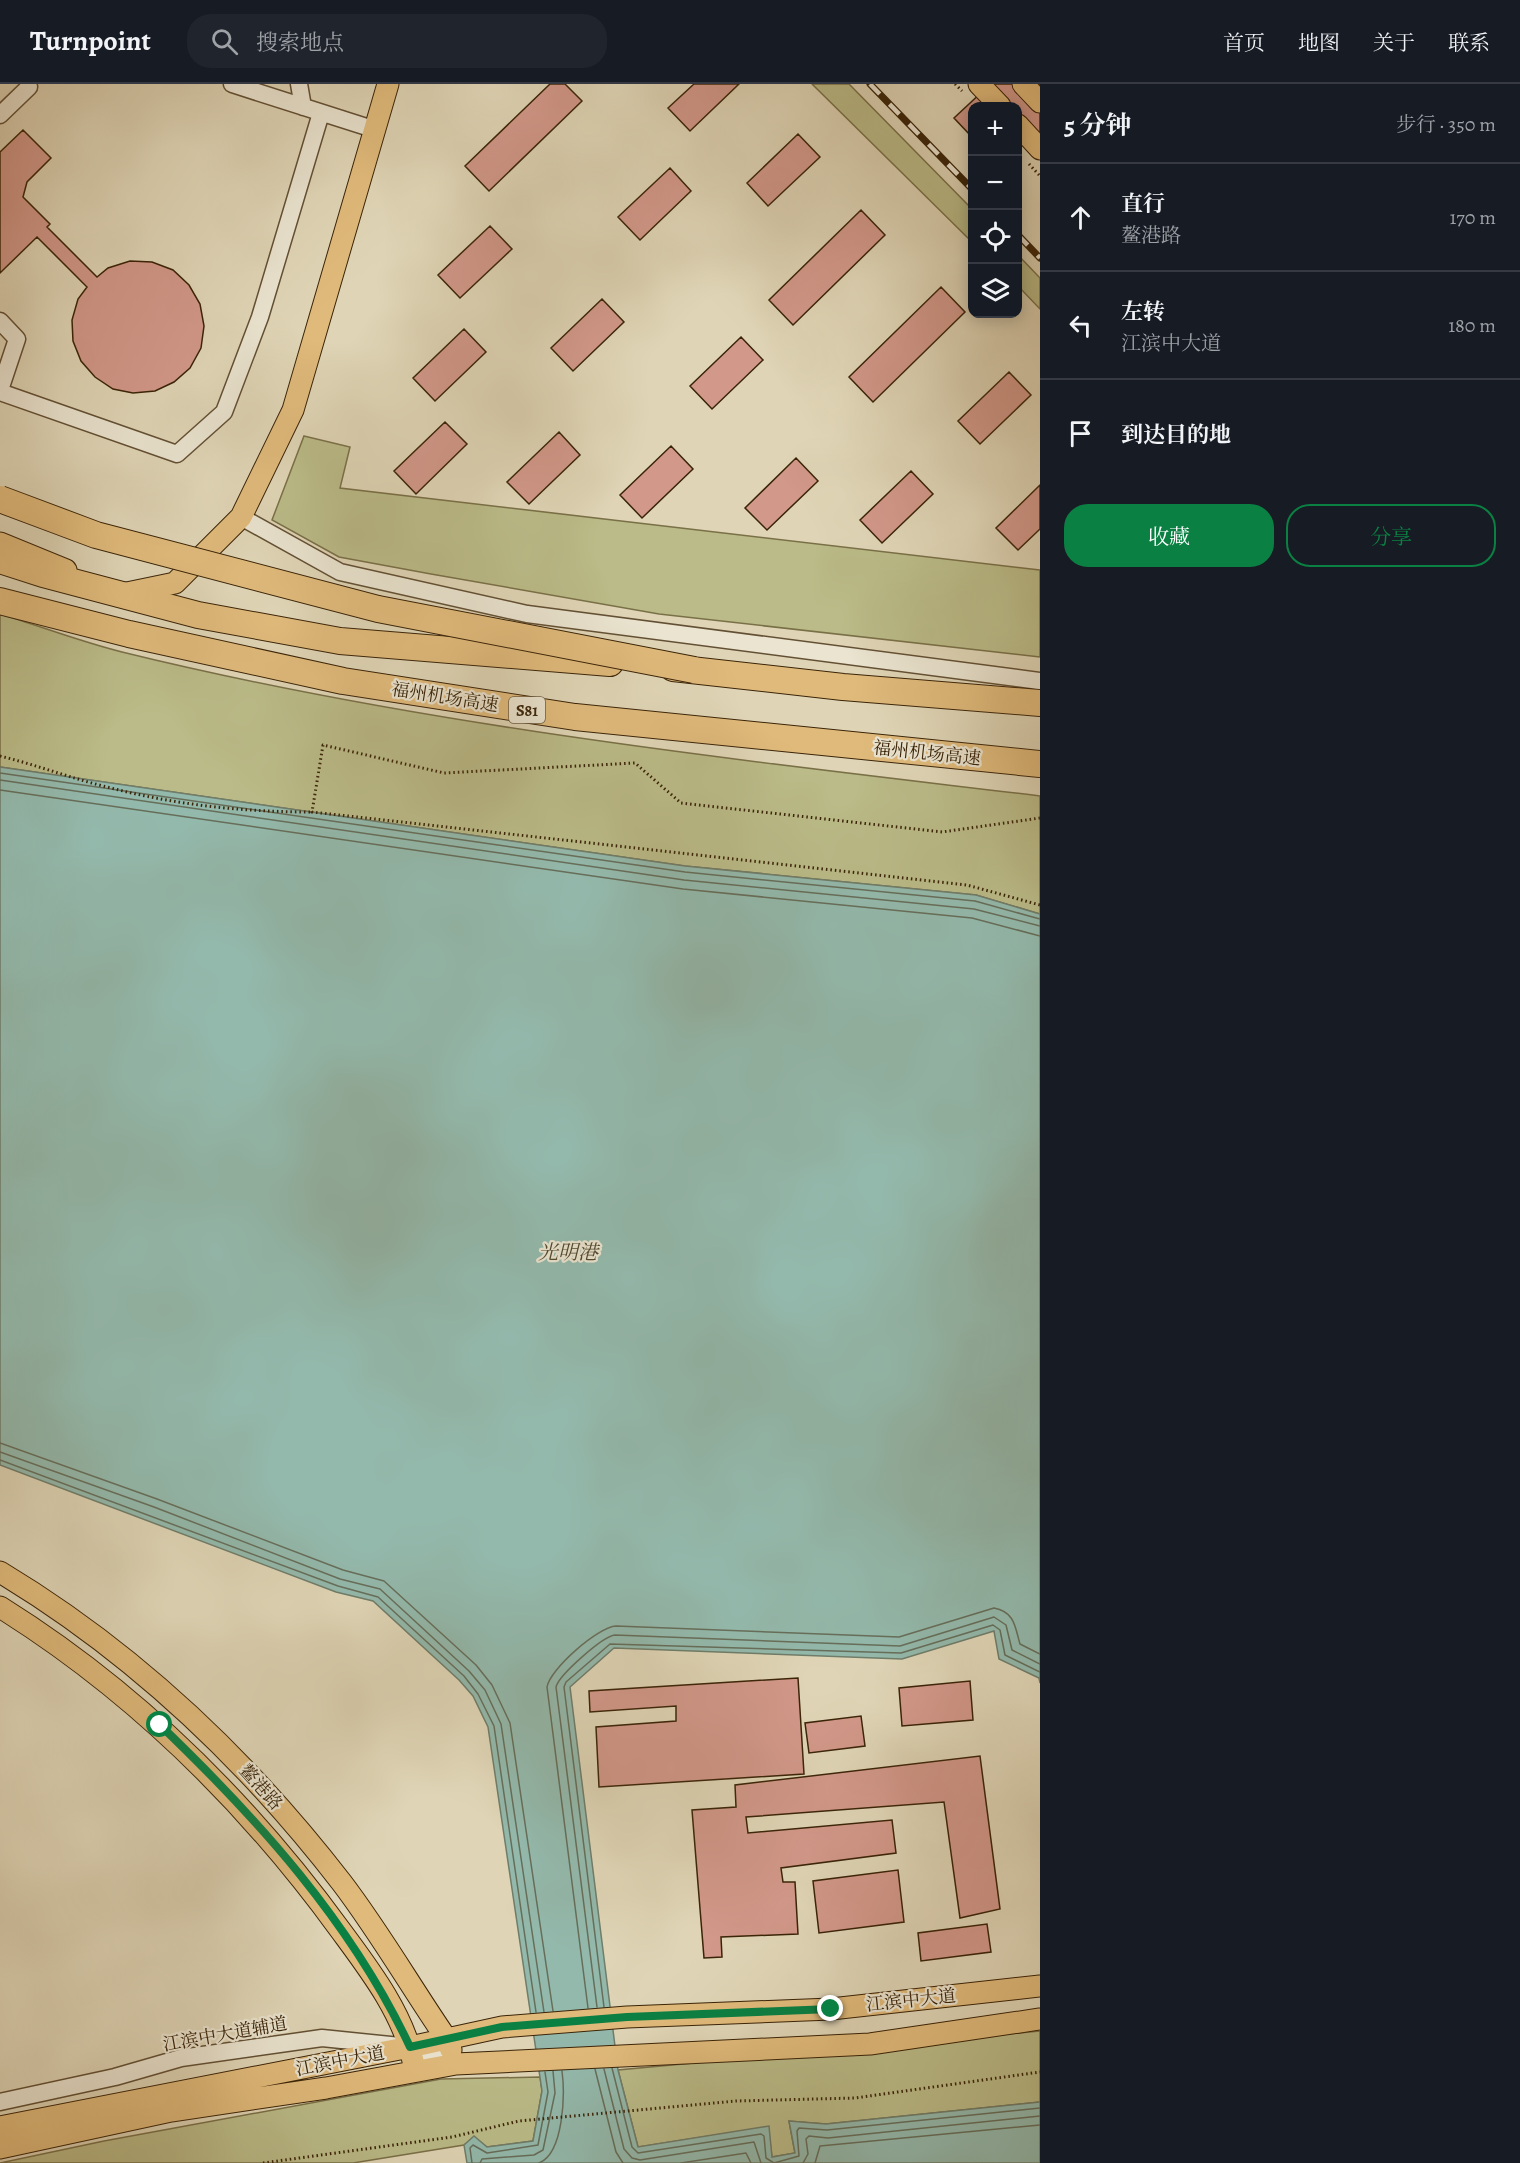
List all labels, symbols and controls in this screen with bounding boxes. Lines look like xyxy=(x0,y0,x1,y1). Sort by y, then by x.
search box xyxy=(187,14,607,68)
text: Turnpoint xyxy=(30,22,151,60)
icon: search xyxy=(208,25,241,58)
text: 搜索地点 xyxy=(256,28,344,58)
text: 首页 xyxy=(1223,29,1265,57)
text: 地图 xyxy=(1298,29,1340,57)
text: 关于 xyxy=(1373,29,1415,57)
text: 联系 xyxy=(1448,29,1490,57)
map controls xyxy=(968,102,1022,318)
button: + xyxy=(968,102,1022,156)
text: 5 分钟 xyxy=(1064,108,1132,143)
text: 步行 · 350 m xyxy=(1396,111,1496,138)
button: − xyxy=(968,156,1022,210)
text: 直行 xyxy=(1121,189,1165,219)
icon: ahead xyxy=(1064,201,1097,234)
text: 170 m xyxy=(1450,204,1496,231)
button: locate xyxy=(968,210,1022,264)
text: 鳌港路 xyxy=(1121,222,1181,249)
button: layers xyxy=(968,264,1022,318)
text: 左转 xyxy=(1121,297,1165,327)
icon: left xyxy=(1064,309,1097,342)
text: 180 m xyxy=(1448,312,1496,339)
text: 江滨中大道 xyxy=(1121,330,1221,357)
icon: arrive xyxy=(1064,417,1097,450)
text: 到达目的地 xyxy=(1121,420,1231,450)
button: 收藏 xyxy=(1064,504,1274,567)
button: 分享 xyxy=(1286,504,1496,567)
street label: 福州机场高速 xyxy=(390,677,500,717)
road number: S81 xyxy=(509,697,545,723)
street label: 福州机场高速 xyxy=(872,735,982,771)
water label: 光明港 xyxy=(538,1239,601,1266)
route start xyxy=(146,1711,172,1737)
street label: 鳌港路 xyxy=(234,1759,288,1815)
street label: 江滨中大道 xyxy=(865,1983,957,2017)
route end xyxy=(817,1995,843,2021)
street label: 江滨中大道辅道 xyxy=(161,2011,289,2057)
street label: 江滨中大道 xyxy=(294,2041,386,2081)

